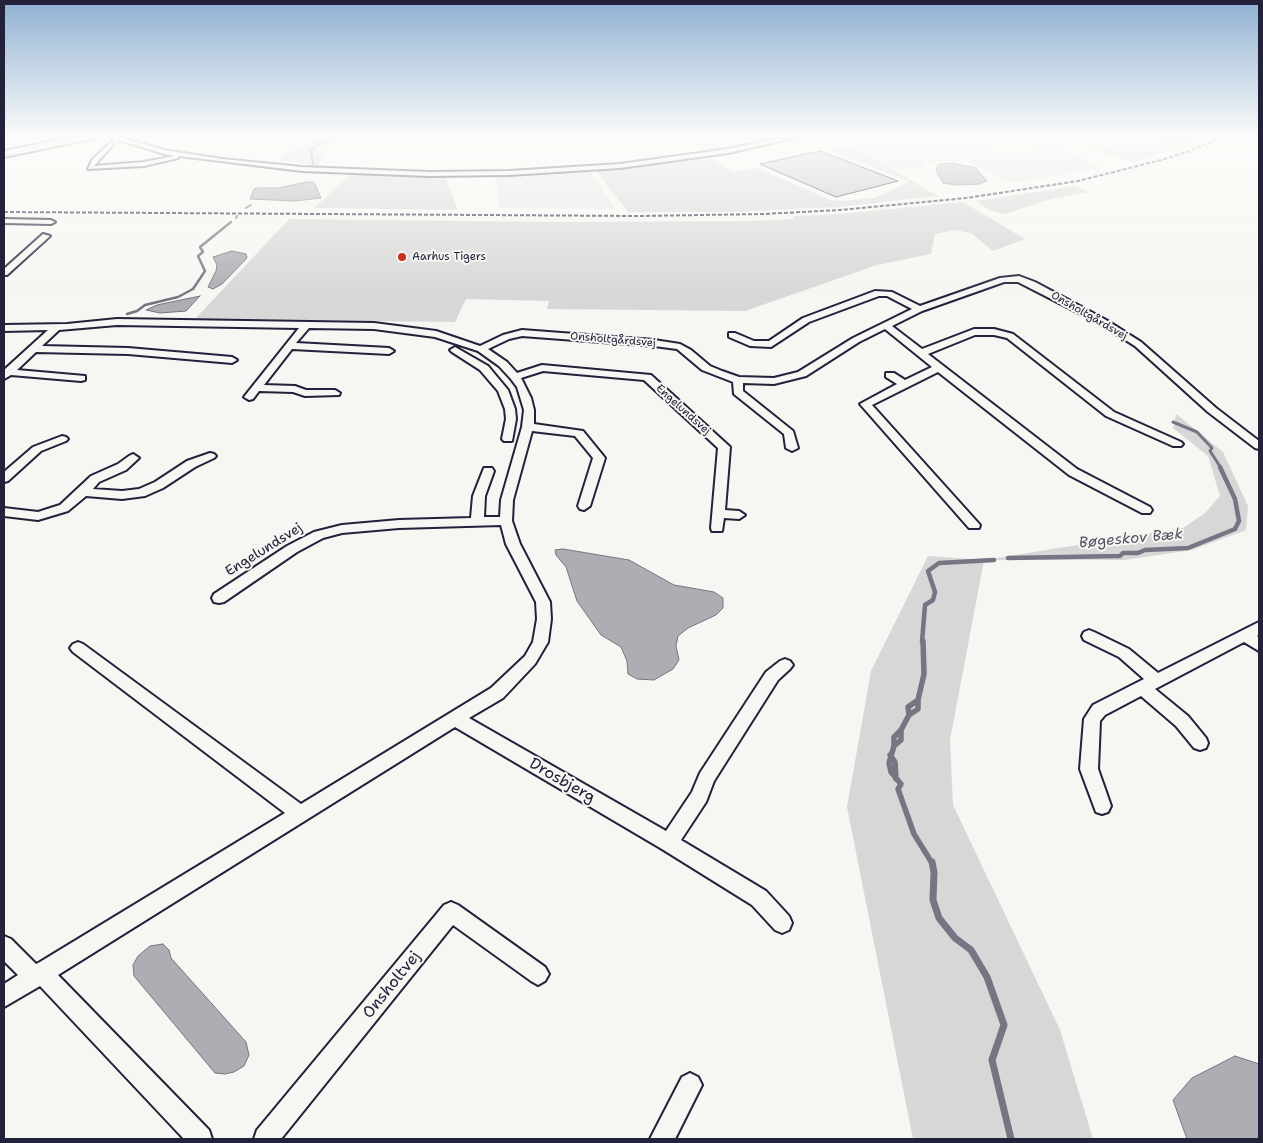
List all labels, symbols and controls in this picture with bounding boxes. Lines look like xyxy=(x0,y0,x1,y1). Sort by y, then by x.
place label: Aarhus Tigers xyxy=(412,250,486,264)
marker: Aarhus Tigers xyxy=(396,251,408,263)
street label: Onsholtgårdsvej xyxy=(1049,289,1129,343)
street label: Onsholtgårdsvej xyxy=(570,330,656,350)
street label: Engelundsvej xyxy=(653,382,713,438)
street label: Engelundsvej xyxy=(222,520,306,580)
water label: Bøgeskov Bæk xyxy=(1078,525,1184,553)
street label: Drosbjerg xyxy=(525,754,599,808)
street label: Onsholtvej xyxy=(359,947,425,1023)

